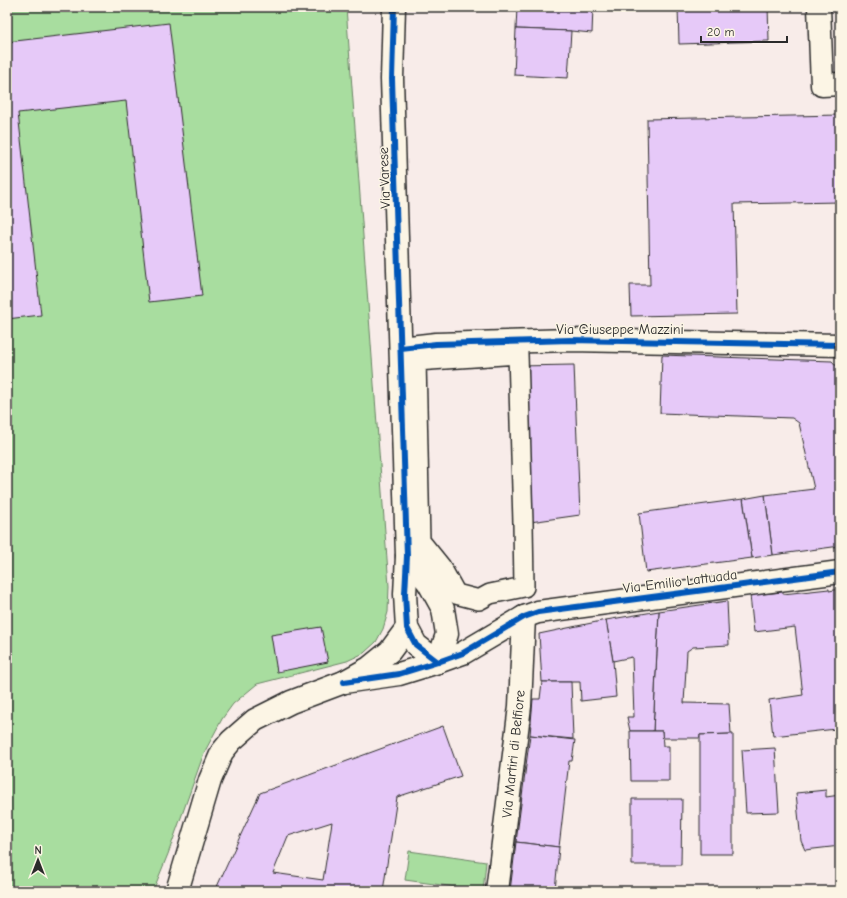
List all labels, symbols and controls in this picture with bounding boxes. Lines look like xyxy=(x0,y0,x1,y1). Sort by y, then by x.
scale bar xyxy=(701,18,787,44)
text: 20 m xyxy=(707,25,735,39)
street label: Via Varese xyxy=(375,147,394,209)
street label: Via Giuseppe Mazzini xyxy=(556,321,684,338)
street label: Via Emilio Lattuada xyxy=(622,566,738,597)
street label: Via Martiri di Belfiore xyxy=(498,689,529,819)
north arrow xyxy=(18,840,58,880)
text: N xyxy=(34,844,42,857)

